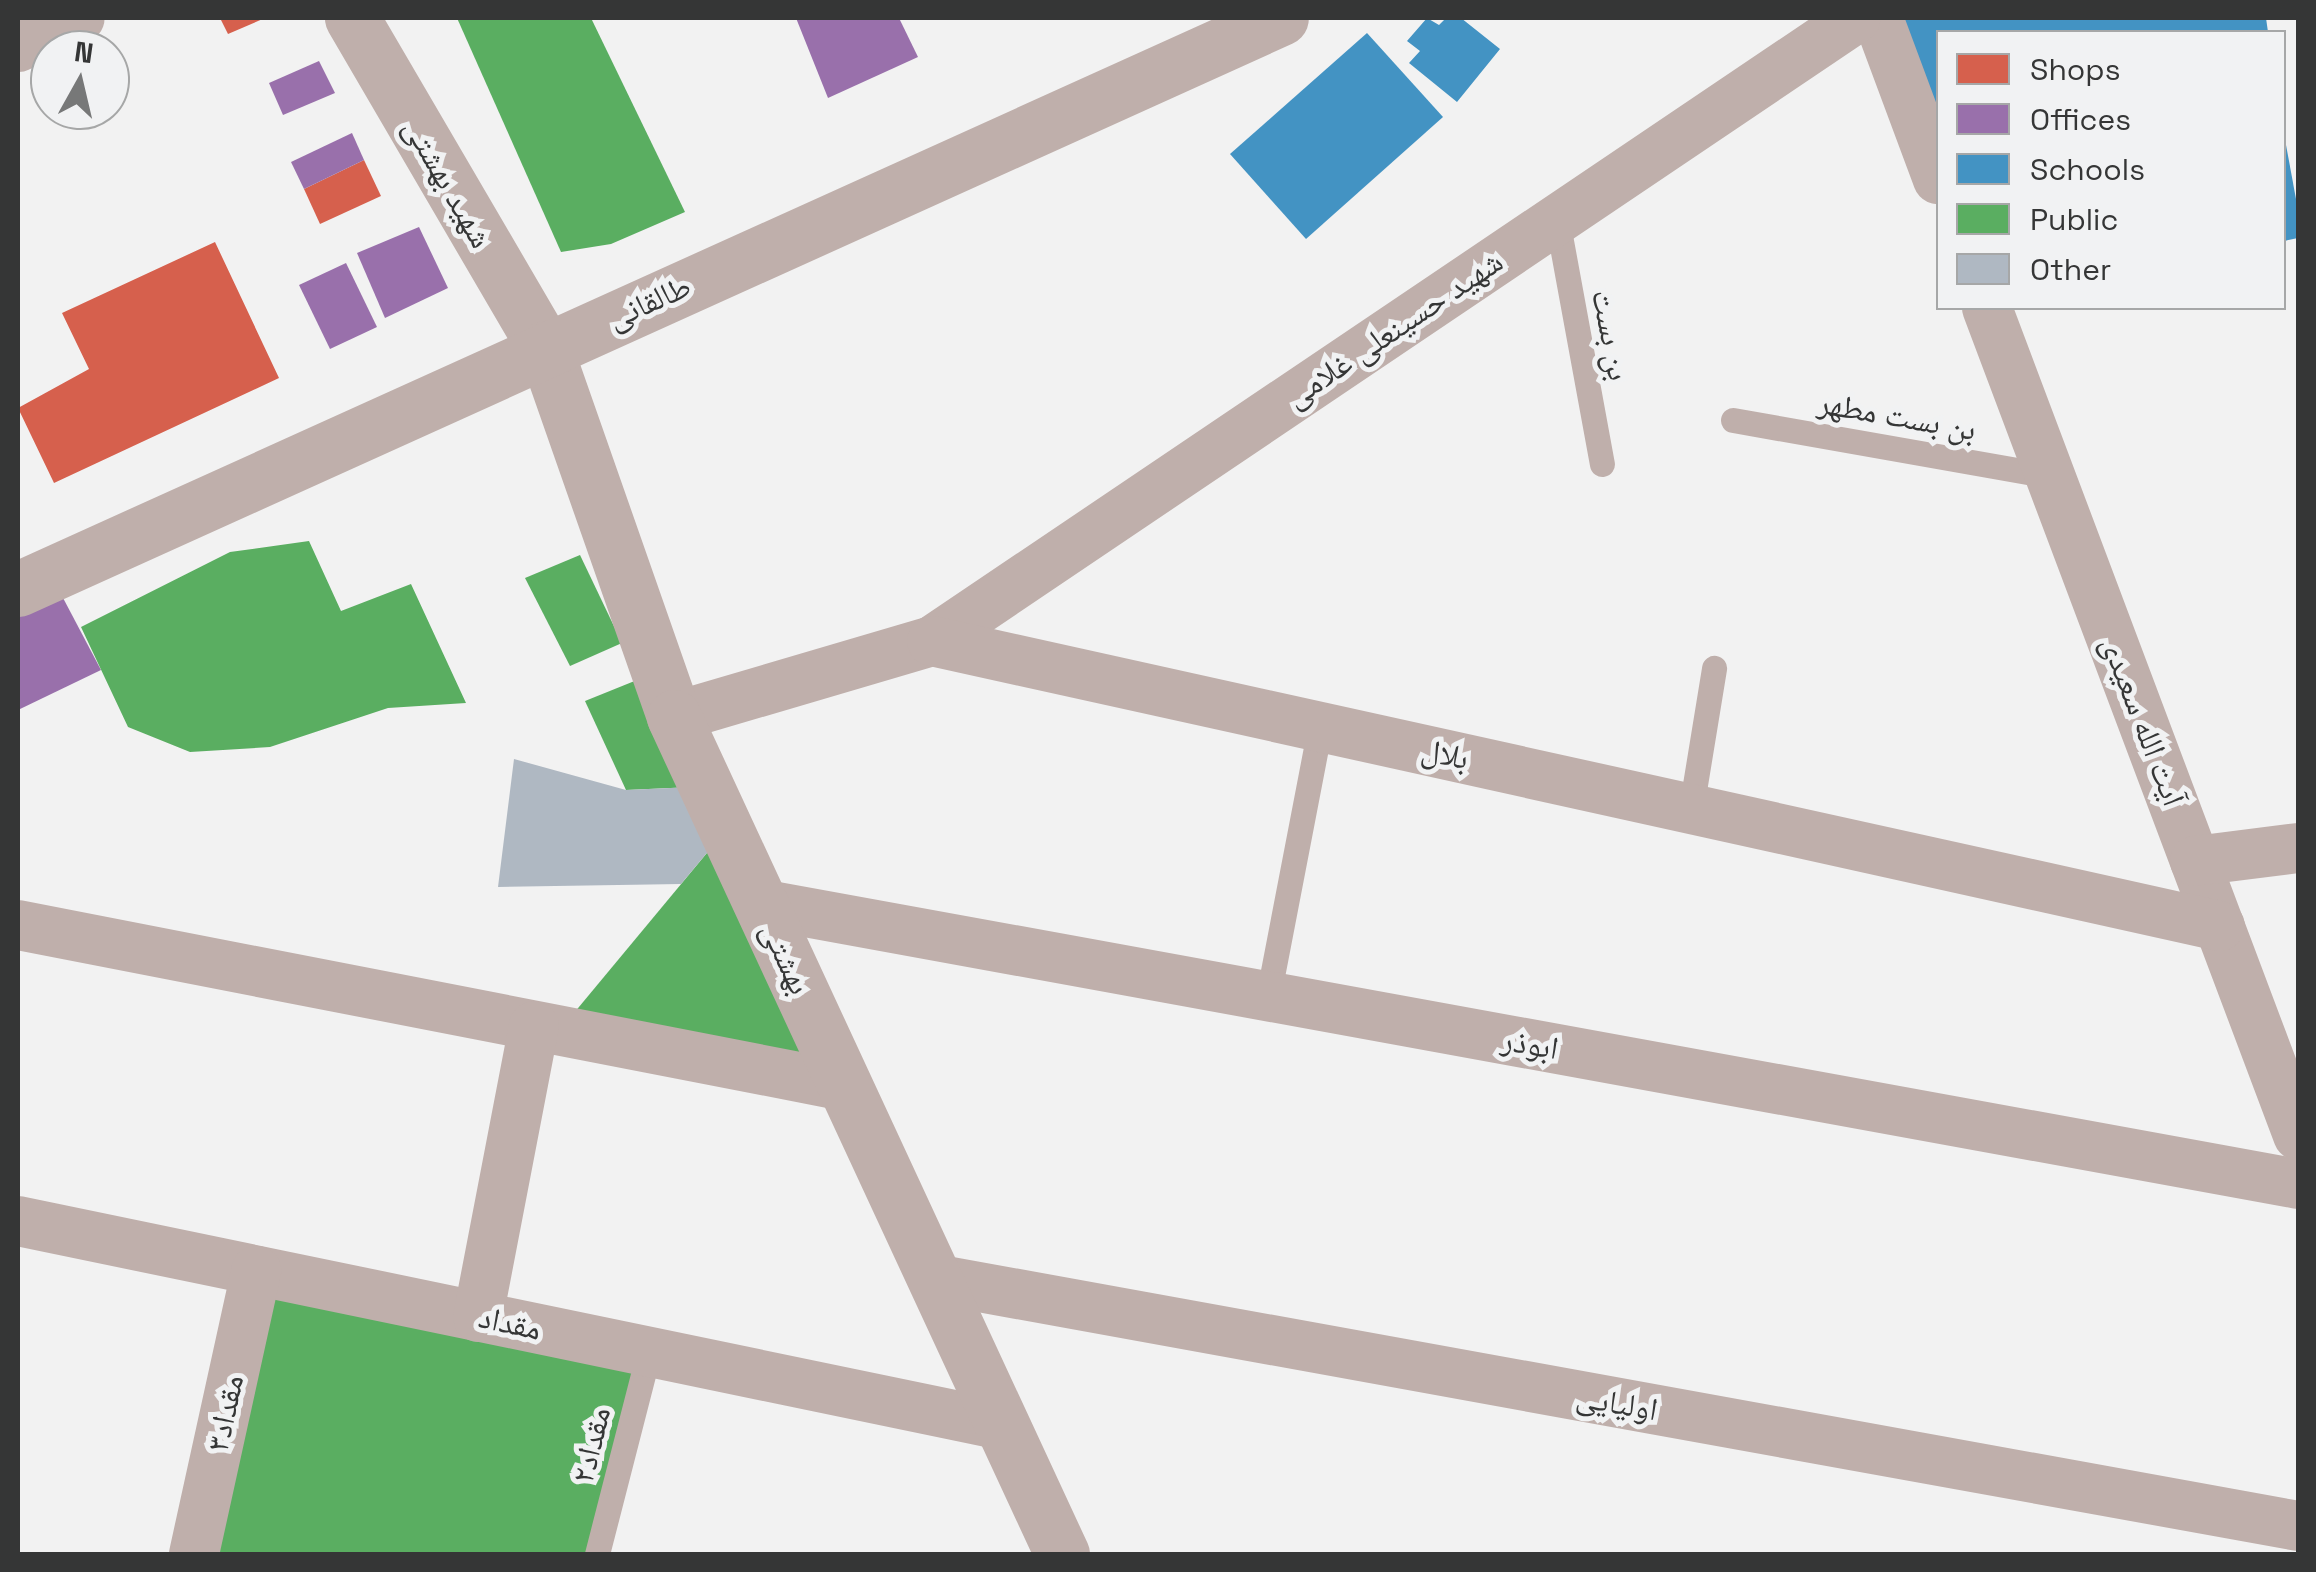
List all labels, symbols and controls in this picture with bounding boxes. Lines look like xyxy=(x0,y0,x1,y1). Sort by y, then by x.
north arrow xyxy=(30,30,130,130)
legend xyxy=(1936,30,2286,310)
text: N xyxy=(72,33,96,71)
text: Shops xyxy=(2030,50,2120,89)
text: Offices xyxy=(2030,100,2131,139)
street label: شهید بهشتی xyxy=(395,111,501,255)
text: Schools xyxy=(2030,150,2145,189)
text: Public xyxy=(2030,200,2118,239)
street label: شهید حسینعلی غلامی xyxy=(1278,242,1510,416)
text: Other xyxy=(2030,250,2111,289)
street label: طالقانی xyxy=(601,267,697,337)
street label: بن بست xyxy=(1583,286,1639,384)
street label: بن بست مطهر xyxy=(1815,383,1979,449)
street label: آیت الله سعیدی xyxy=(2093,631,2193,811)
street label: بلال xyxy=(1418,730,1472,778)
street label: بهشتی xyxy=(753,916,819,1000)
street label: ابوذر xyxy=(1499,1020,1561,1068)
street label: مقداد xyxy=(475,1298,545,1348)
street label: مقداد۳ xyxy=(198,1371,252,1455)
street label: اولیایی xyxy=(1573,1377,1661,1429)
street label: مقداد۲ xyxy=(563,1403,619,1487)

